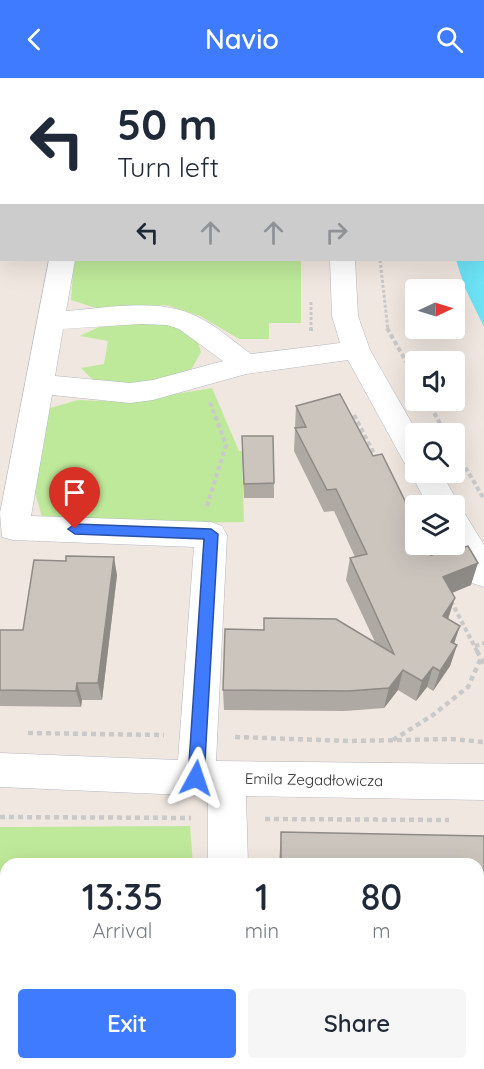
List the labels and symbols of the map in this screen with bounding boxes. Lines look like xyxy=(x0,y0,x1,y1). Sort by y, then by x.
north arrow xyxy=(405,279,465,339)
pin xyxy=(49,467,100,529)
position arrow xyxy=(164,746,228,810)
street label: Emila Zegadłowicza xyxy=(245,769,383,790)

